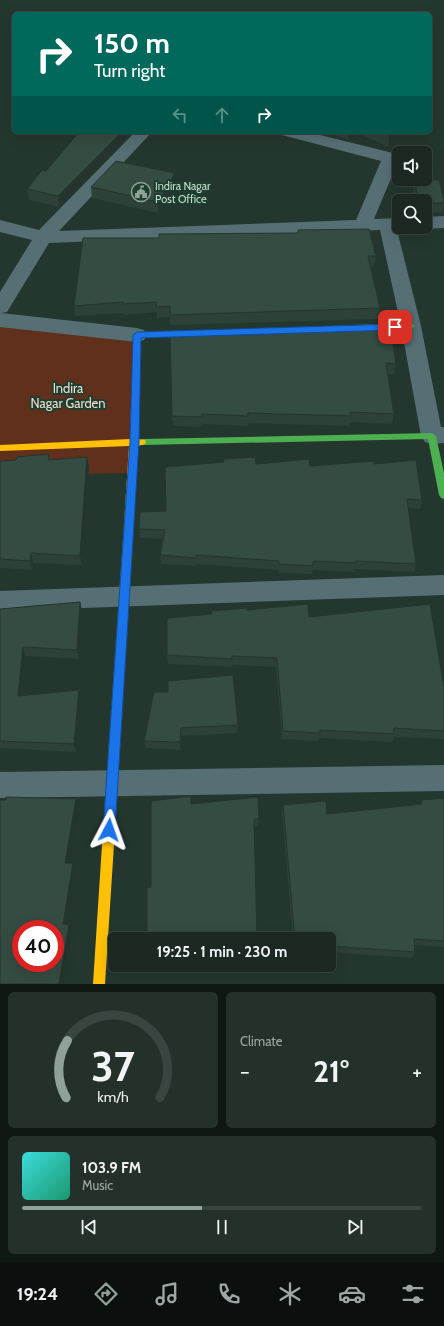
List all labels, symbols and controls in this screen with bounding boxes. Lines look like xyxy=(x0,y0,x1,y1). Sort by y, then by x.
text: 150 m xyxy=(94,26,170,60)
icon: right xyxy=(28,28,80,80)
text: Turn right xyxy=(94,60,165,82)
icon: left xyxy=(169,104,191,126)
icon: ahead xyxy=(211,104,233,126)
icon: right xyxy=(253,104,275,126)
map controls xyxy=(392,146,432,234)
button: sound xyxy=(392,146,432,186)
place label: Indira Nagar Post Office xyxy=(155,179,211,206)
public building icon: Indira Nagar Post Office xyxy=(130,181,152,203)
button: search xyxy=(392,194,432,234)
pin xyxy=(378,310,412,344)
icon: arrive xyxy=(384,316,406,338)
park label: Indira Nagar Garden xyxy=(30,380,106,411)
position arrow xyxy=(88,809,130,851)
speed limit sign: 40 xyxy=(12,920,64,972)
text: 19:25 · 1 min · 230 m xyxy=(157,943,287,961)
text: Climate xyxy=(240,1033,282,1049)
text: 37 xyxy=(91,1041,135,1091)
text: 21° xyxy=(313,1053,349,1090)
text: − xyxy=(240,1058,250,1085)
text: + xyxy=(412,1058,422,1085)
text: km/h xyxy=(97,1088,129,1106)
text: 103.9 FM xyxy=(82,1159,141,1177)
text: Music xyxy=(82,1177,113,1193)
icon: previous xyxy=(78,1216,100,1238)
icon: pause xyxy=(211,1216,233,1238)
icon: next xyxy=(344,1216,366,1238)
icon: directions xyxy=(92,1280,120,1308)
icon: music xyxy=(153,1280,181,1308)
icon: phone xyxy=(215,1280,243,1308)
icon: climate xyxy=(276,1280,304,1308)
icon: car xyxy=(338,1280,366,1308)
icon: filters xyxy=(399,1280,427,1308)
text: 19:24 xyxy=(17,1283,58,1305)

